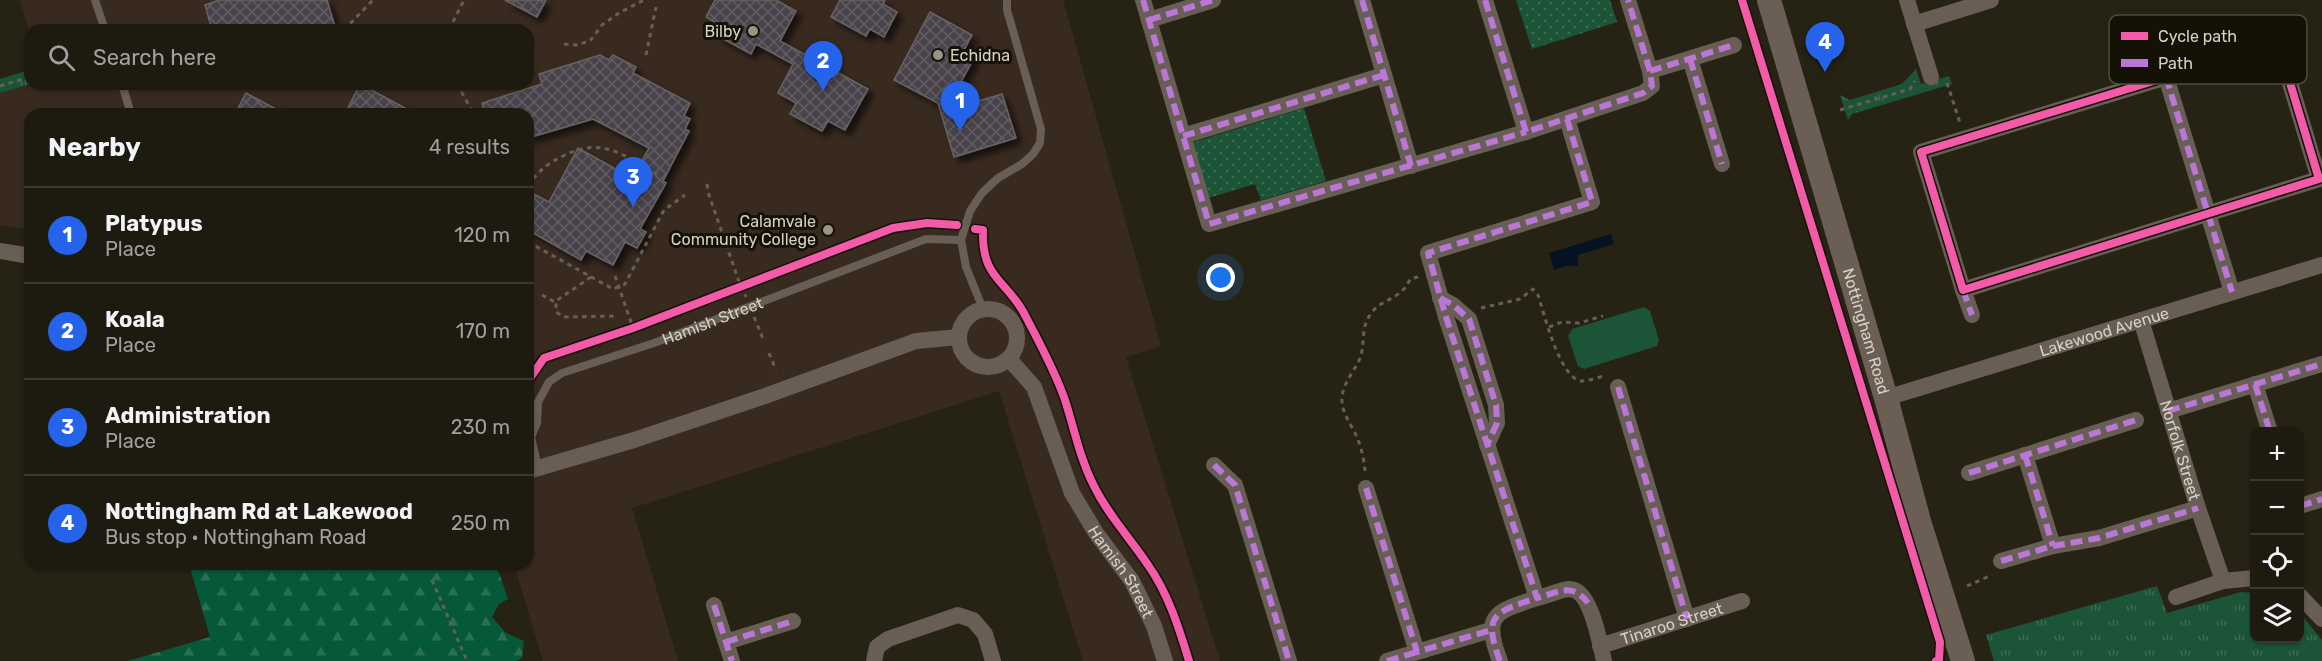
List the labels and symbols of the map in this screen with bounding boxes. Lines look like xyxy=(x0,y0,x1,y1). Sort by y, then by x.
legend xyxy=(2109,15,2307,84)
place label: Bilby xyxy=(705,22,741,41)
pin: 4 xyxy=(1806,22,1844,72)
marker: Bilby xyxy=(746,24,760,38)
text: Cycle path xyxy=(2158,27,2237,46)
pin: 2 xyxy=(804,42,842,91)
place label: Echidna xyxy=(950,46,1010,65)
marker: Echidna xyxy=(931,48,945,62)
text: Path xyxy=(2158,54,2193,73)
pin: 1 xyxy=(940,82,980,131)
pin: 3 xyxy=(614,158,652,207)
place label: Calamvale Community College xyxy=(671,212,816,249)
marker: Calamvale Community College xyxy=(821,223,835,237)
your location xyxy=(1206,263,1235,292)
street label: Nottingham Road xyxy=(1839,266,1894,396)
street label: Hamish Street xyxy=(659,293,766,349)
street label: Lakewood Avenue xyxy=(2037,303,2171,360)
street label: Norfolk Street xyxy=(2156,398,2205,503)
street label: Hamish Street xyxy=(1084,522,1158,621)
street label: Tinaroo Street xyxy=(1618,598,1725,648)

